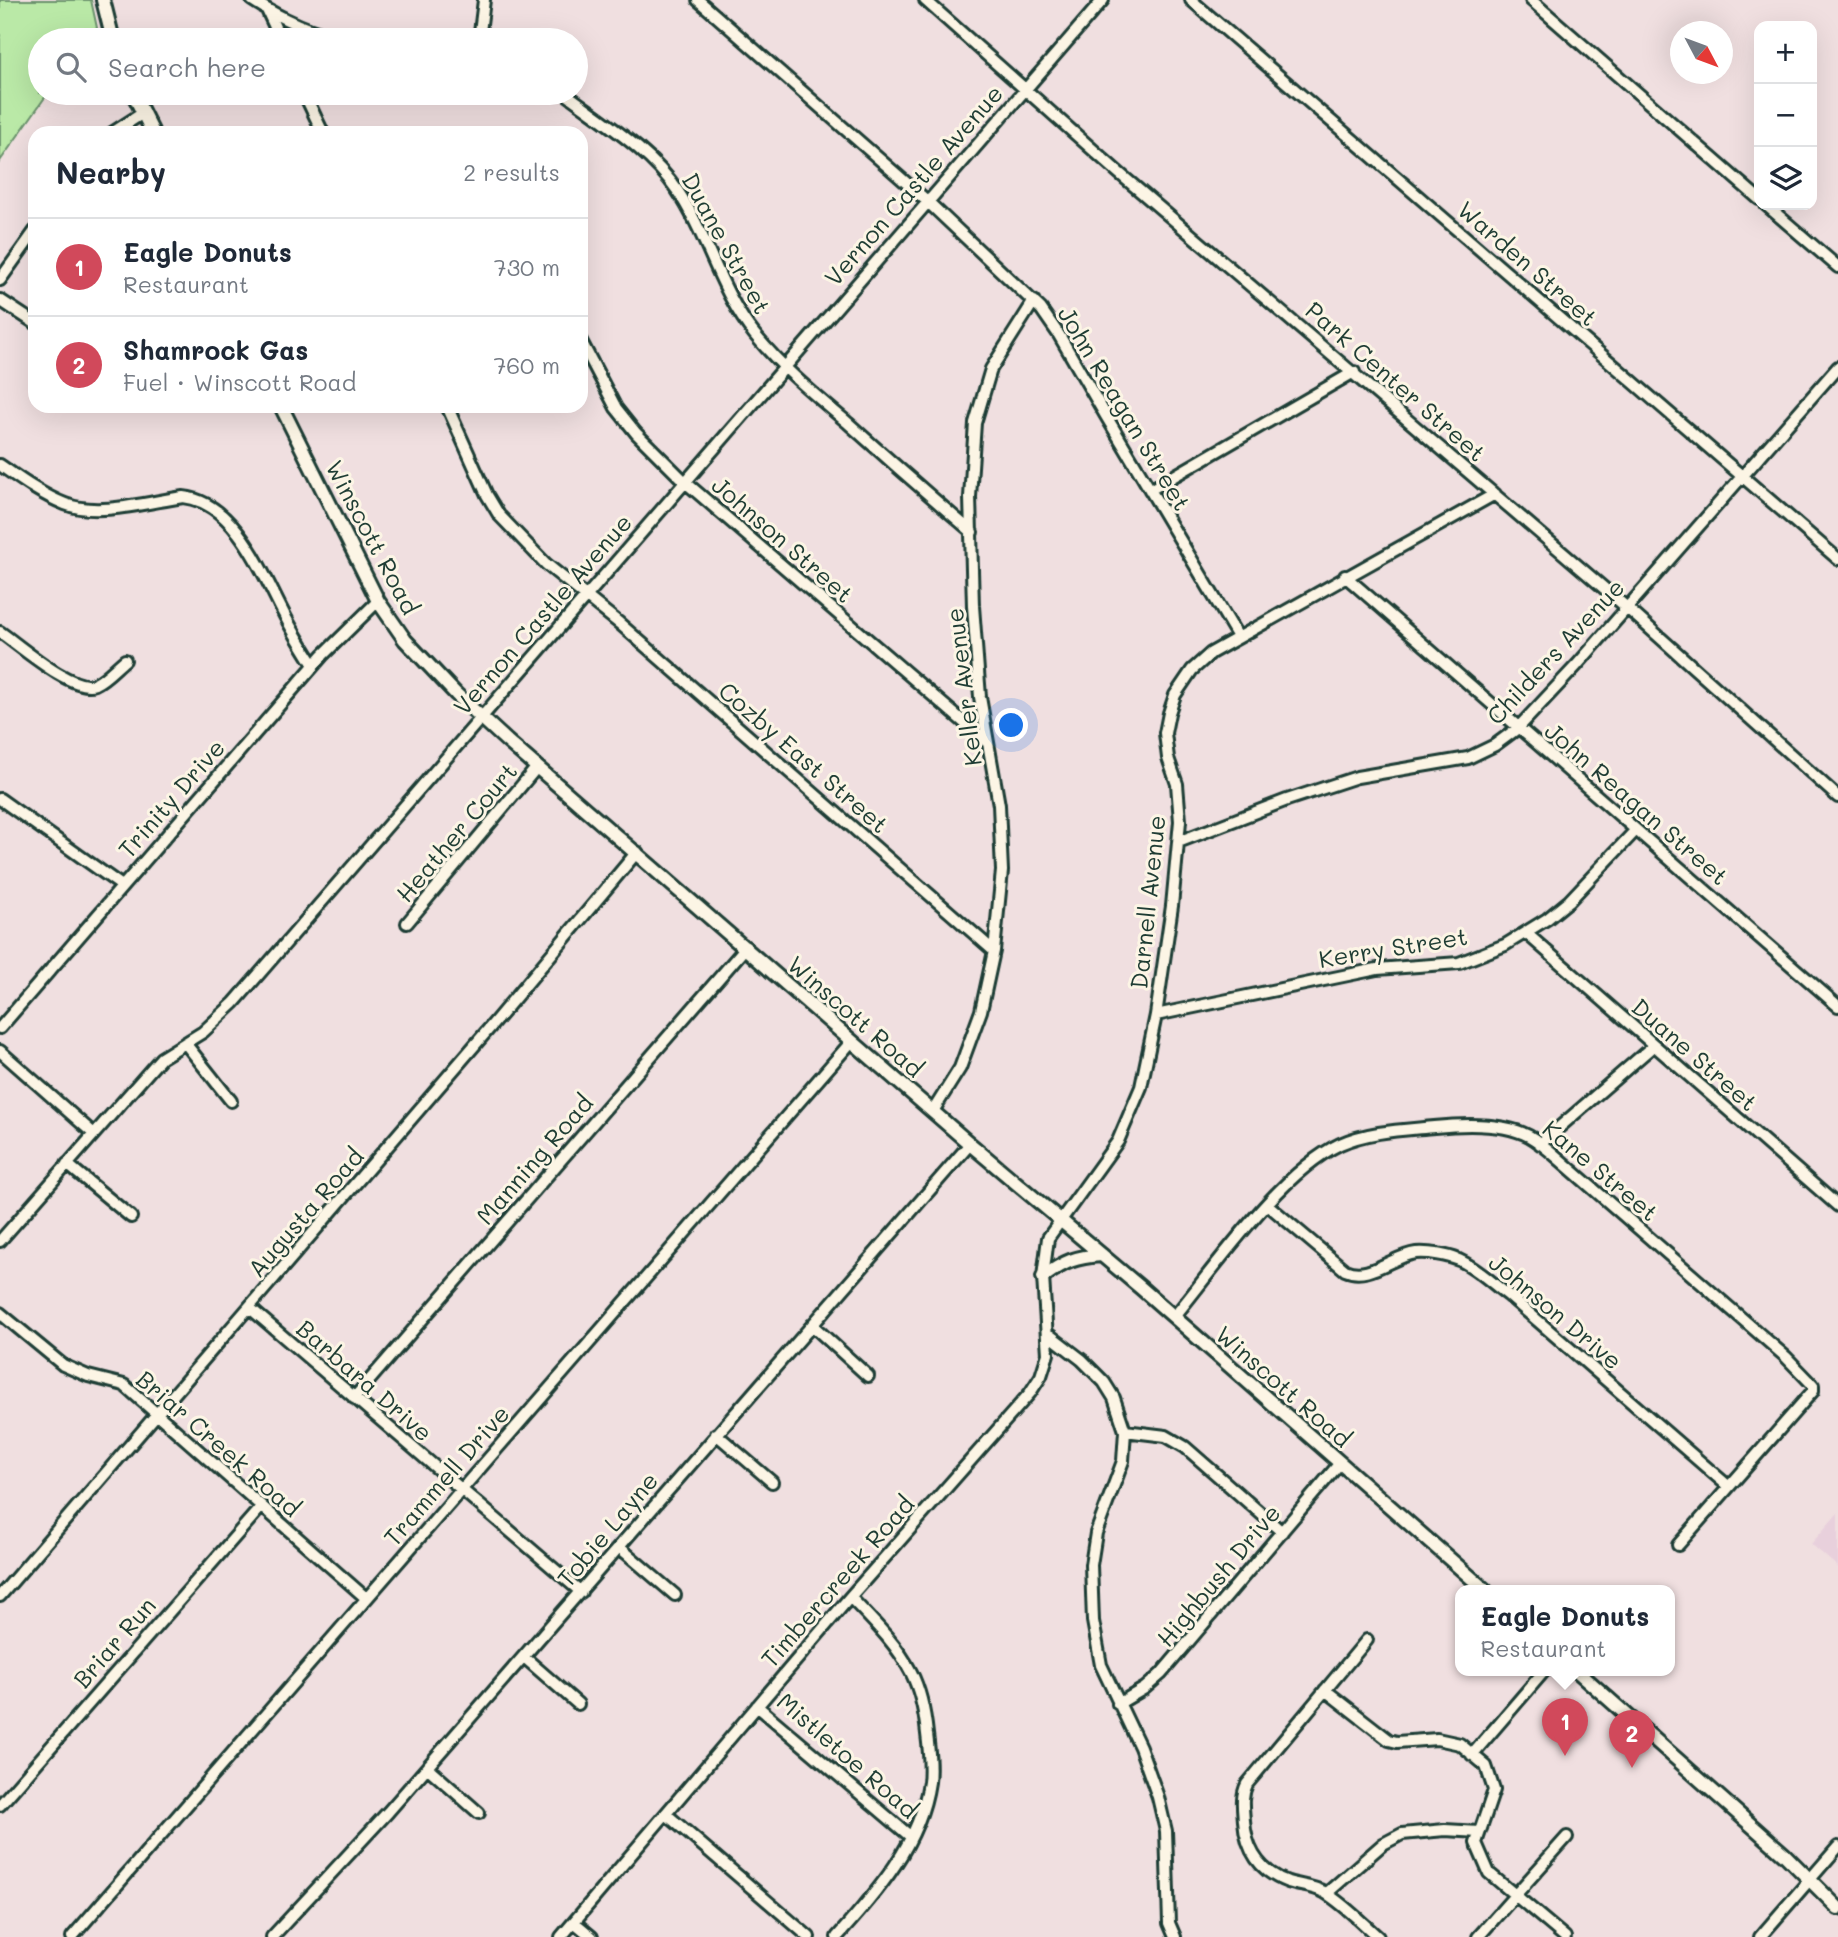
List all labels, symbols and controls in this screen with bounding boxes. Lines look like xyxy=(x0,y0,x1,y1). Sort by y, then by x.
north arrow xyxy=(1670,21,1733,84)
map controls xyxy=(1754,21,1817,210)
button: + xyxy=(1754,21,1817,84)
search box xyxy=(28,28,588,105)
icon: search xyxy=(52,48,90,86)
text: Search here xyxy=(108,50,266,84)
street label: Vernon Castle Avenue xyxy=(817,78,1009,292)
button: − xyxy=(1754,84,1817,147)
button: layers xyxy=(1754,147,1817,210)
text: Nearby xyxy=(56,152,166,192)
text: 2 results xyxy=(463,157,560,187)
street label: Duane Street xyxy=(675,167,779,319)
street label: Warden Street xyxy=(1452,194,1604,332)
text: Eagle Donuts xyxy=(123,235,292,269)
text: 1 xyxy=(74,252,84,282)
text: 730 m xyxy=(494,252,560,282)
text: Restaurant xyxy=(123,269,249,299)
street label: Park Center Street xyxy=(1299,294,1493,468)
street label: John Reagan Street xyxy=(1052,300,1198,516)
text: Shamrock Gas xyxy=(123,333,308,367)
text: 2 xyxy=(73,350,85,380)
text: 760 m xyxy=(493,350,560,380)
text: Fuel · Winscott Road xyxy=(123,367,356,397)
street label: Winscott Road xyxy=(319,455,427,619)
street label: Johnson Street xyxy=(706,469,860,609)
street label: Vernon Castle Avenue xyxy=(446,507,638,721)
street label: Childers Avenue xyxy=(1479,571,1631,731)
street label: Keller Avenue xyxy=(938,606,988,768)
street label: Cozby East Street xyxy=(713,675,895,839)
your location xyxy=(994,708,1028,742)
street label: John Reagan Street xyxy=(1539,715,1735,891)
street label: Trinity Drive xyxy=(111,732,231,864)
street label: Heather Court xyxy=(389,756,523,908)
street label: Darnell Avenue xyxy=(1122,814,1172,990)
street label: Kerry Street xyxy=(1316,920,1470,974)
street label: Winscott Road xyxy=(782,948,930,1084)
street label: Duane Street xyxy=(1626,991,1764,1117)
street label: Manning Road xyxy=(469,1087,599,1231)
street label: Kane Street xyxy=(1537,1113,1665,1227)
street label: Augusta Road xyxy=(240,1141,370,1283)
street label: Johnson Drive xyxy=(1483,1246,1629,1376)
street label: Barbara Drive xyxy=(291,1312,439,1448)
street label: Winscott Road xyxy=(1210,1318,1358,1454)
street label: Briar Creek Road xyxy=(130,1363,308,1523)
street label: Trammell Drive xyxy=(376,1398,516,1552)
street label: Tobie Layne xyxy=(550,1465,664,1593)
street label: Timbercreek Road xyxy=(754,1489,920,1673)
street label: Highbush Drive xyxy=(1149,1497,1287,1653)
popup xyxy=(1455,1585,1675,1676)
street label: Briar Run xyxy=(66,1590,162,1694)
text: Eagle Donuts xyxy=(1481,1599,1649,1633)
text: Restaurant xyxy=(1481,1633,1607,1663)
street label: Mistletoe Road xyxy=(771,1685,925,1825)
pin: 1 xyxy=(1542,1698,1588,1756)
pin: 2 xyxy=(1609,1710,1655,1768)

